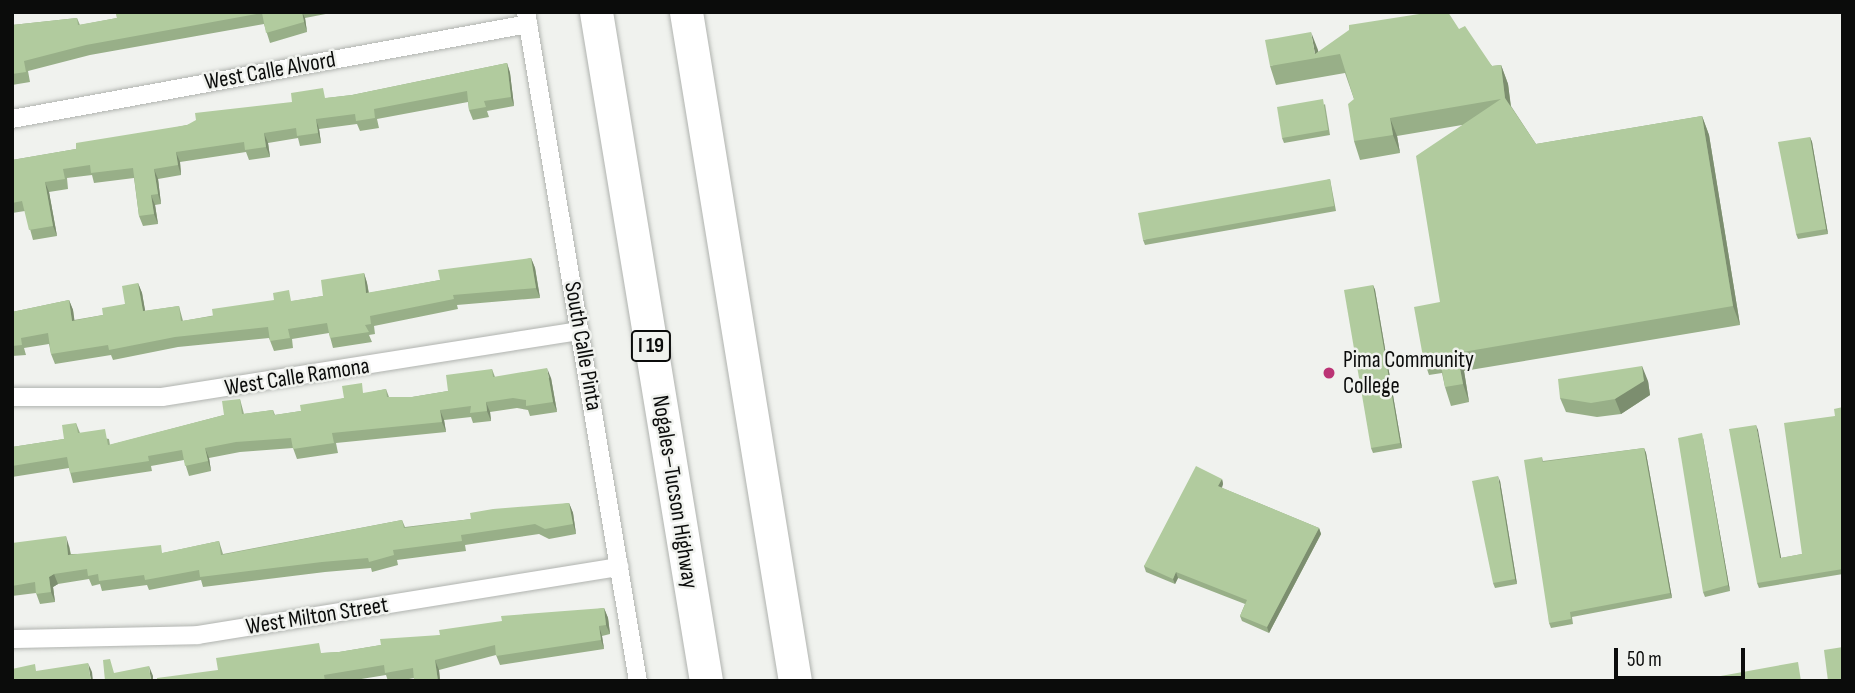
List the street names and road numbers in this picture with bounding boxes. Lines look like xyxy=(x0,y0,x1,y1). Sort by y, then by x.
street label: West Calle Alvord xyxy=(202,46,338,96)
street label: South Calle Pinta xyxy=(558,279,608,413)
road number: I 19 xyxy=(630,328,672,364)
street label: West Calle Ramona xyxy=(223,352,371,402)
street label: Nogales–Tucson Highway xyxy=(646,393,704,591)
street label: West Milton Street xyxy=(244,591,390,641)

